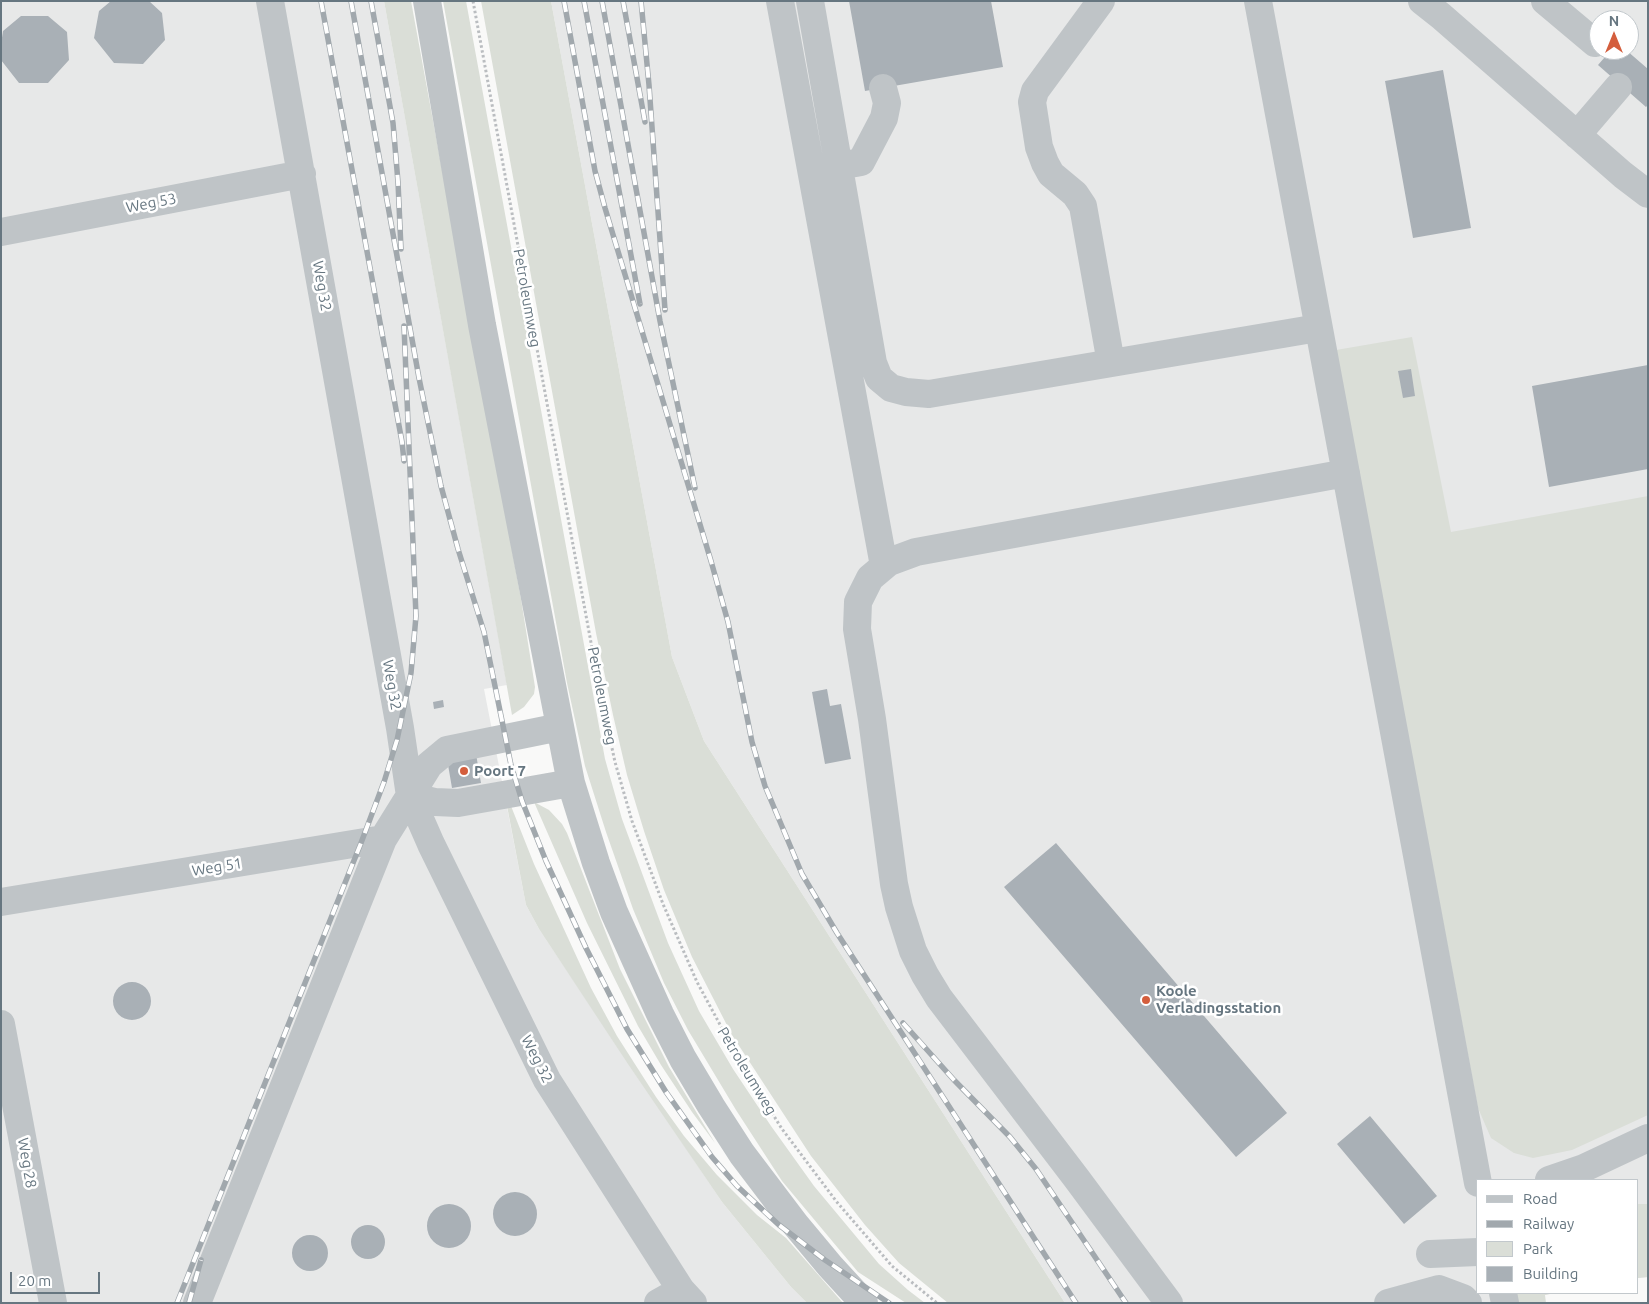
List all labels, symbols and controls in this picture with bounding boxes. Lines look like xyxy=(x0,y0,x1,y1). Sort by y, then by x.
north arrow xyxy=(1589,10,1639,60)
text: N xyxy=(1609,13,1619,29)
street label: Weg 53 xyxy=(124,189,178,217)
street label: Petroleumweg xyxy=(509,247,545,349)
street label: Weg 32 xyxy=(309,259,335,313)
street label: Petroleumweg xyxy=(584,645,620,747)
street label: Weg 32 xyxy=(379,658,405,712)
place label: Poort 7 xyxy=(474,762,526,780)
marker: Poort 7 xyxy=(458,765,470,777)
street label: Weg 51 xyxy=(190,854,244,880)
place label: Koole Verladingsstation xyxy=(1156,982,1281,1017)
marker: Koole Verladingsstation xyxy=(1140,994,1152,1006)
street label: Petroleumweg xyxy=(714,1024,780,1118)
street label: Weg 32 xyxy=(517,1032,557,1086)
street label: Weg 28 xyxy=(14,1136,40,1190)
legend xyxy=(1476,1179,1639,1294)
text: Road xyxy=(1523,1190,1558,1207)
text: Railway xyxy=(1523,1215,1574,1232)
text: Park xyxy=(1523,1240,1553,1257)
scale bar xyxy=(12,1262,102,1294)
text: Building xyxy=(1523,1265,1578,1282)
text: 20 m xyxy=(18,1272,51,1289)

